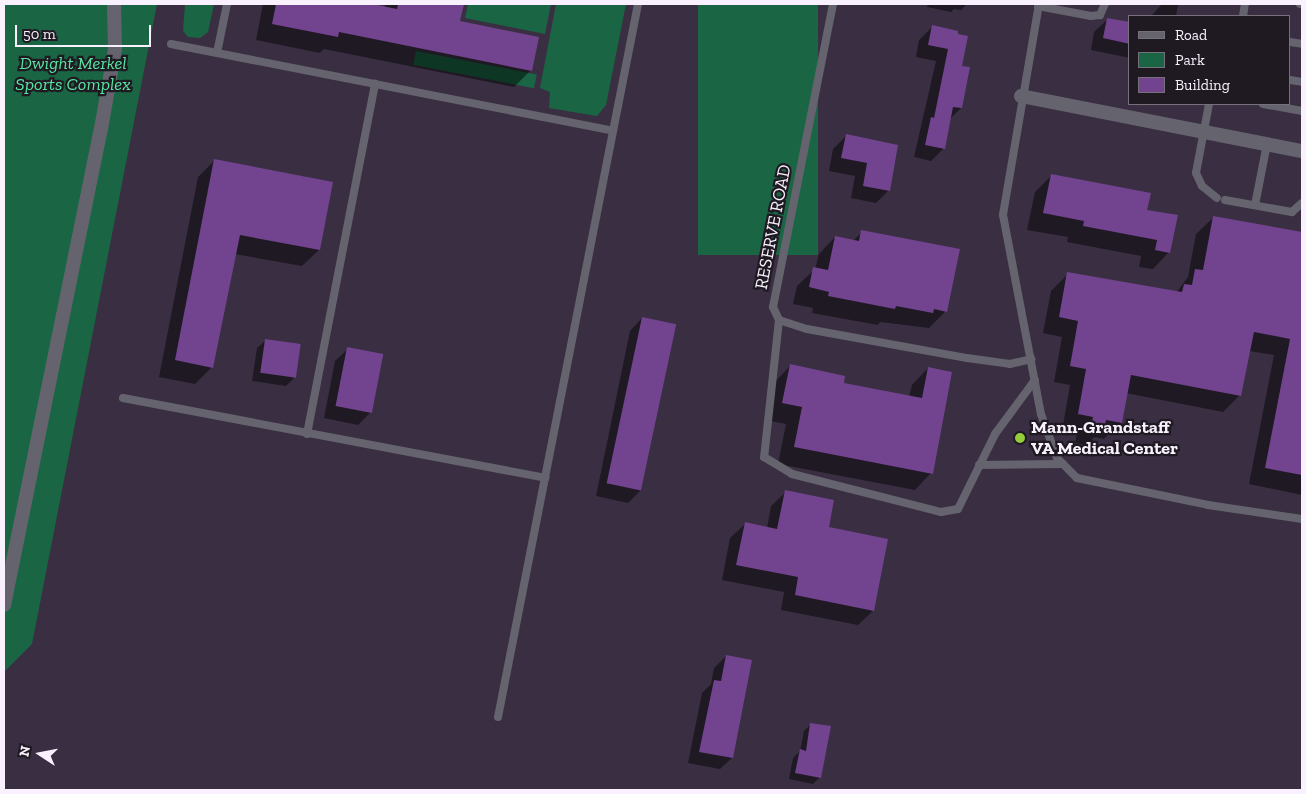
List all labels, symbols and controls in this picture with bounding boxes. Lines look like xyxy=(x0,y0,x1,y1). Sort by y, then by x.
scale bar xyxy=(18,15,154,47)
legend xyxy=(1128,15,1291,105)
text: 50 m xyxy=(23,25,56,43)
text: Road xyxy=(1175,26,1207,44)
text: Park xyxy=(1175,51,1205,69)
park label: Dwight Merkel Sports Complex xyxy=(15,53,131,96)
text: Building xyxy=(1175,76,1230,94)
street label: RESERVE ROAD xyxy=(750,163,796,291)
place label: Mann-Grandstaff VA Medical Center xyxy=(1031,417,1179,459)
marker: Mann-Grandstaff VA Medical Center xyxy=(1013,431,1027,445)
north arrow xyxy=(15,729,65,779)
text: N xyxy=(15,744,34,758)

